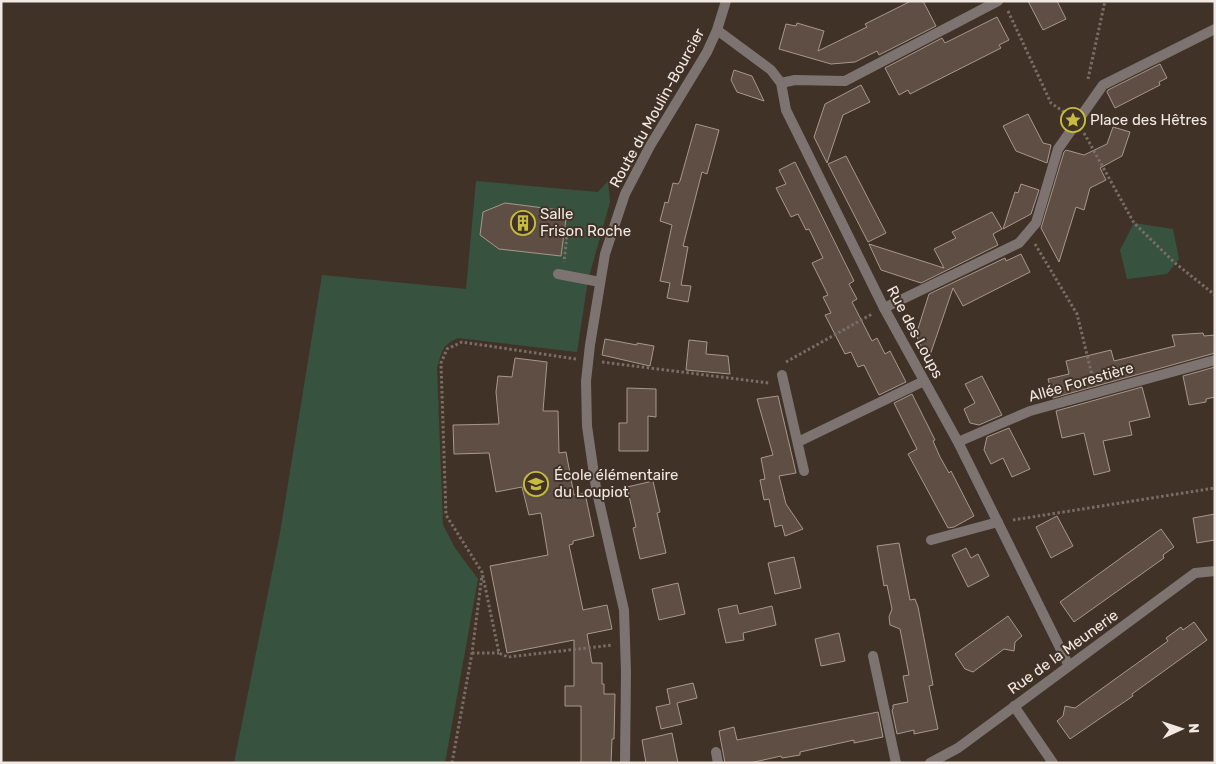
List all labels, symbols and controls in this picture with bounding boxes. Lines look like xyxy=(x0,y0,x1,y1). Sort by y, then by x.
street label: Route du Moulin-Bourcier xyxy=(606,25,708,191)
place icon: Place des Hêtres xyxy=(1060,107,1086,133)
place label: Place des Hêtres xyxy=(1090,111,1207,129)
place label: Salle Frison Roche xyxy=(540,205,631,240)
building icon: Salle Frison Roche xyxy=(510,210,536,236)
street label: Rue des Loups xyxy=(883,283,947,382)
street label: Allée Forestière xyxy=(1026,358,1136,406)
place label: École élémentaire du Loupiot xyxy=(554,466,679,501)
school or university icon: École élémentaire du Loupiot xyxy=(523,471,549,497)
street label: Rue de la Meunerie xyxy=(1004,606,1122,698)
north arrow xyxy=(1156,704,1206,754)
text: N xyxy=(1185,723,1202,734)

